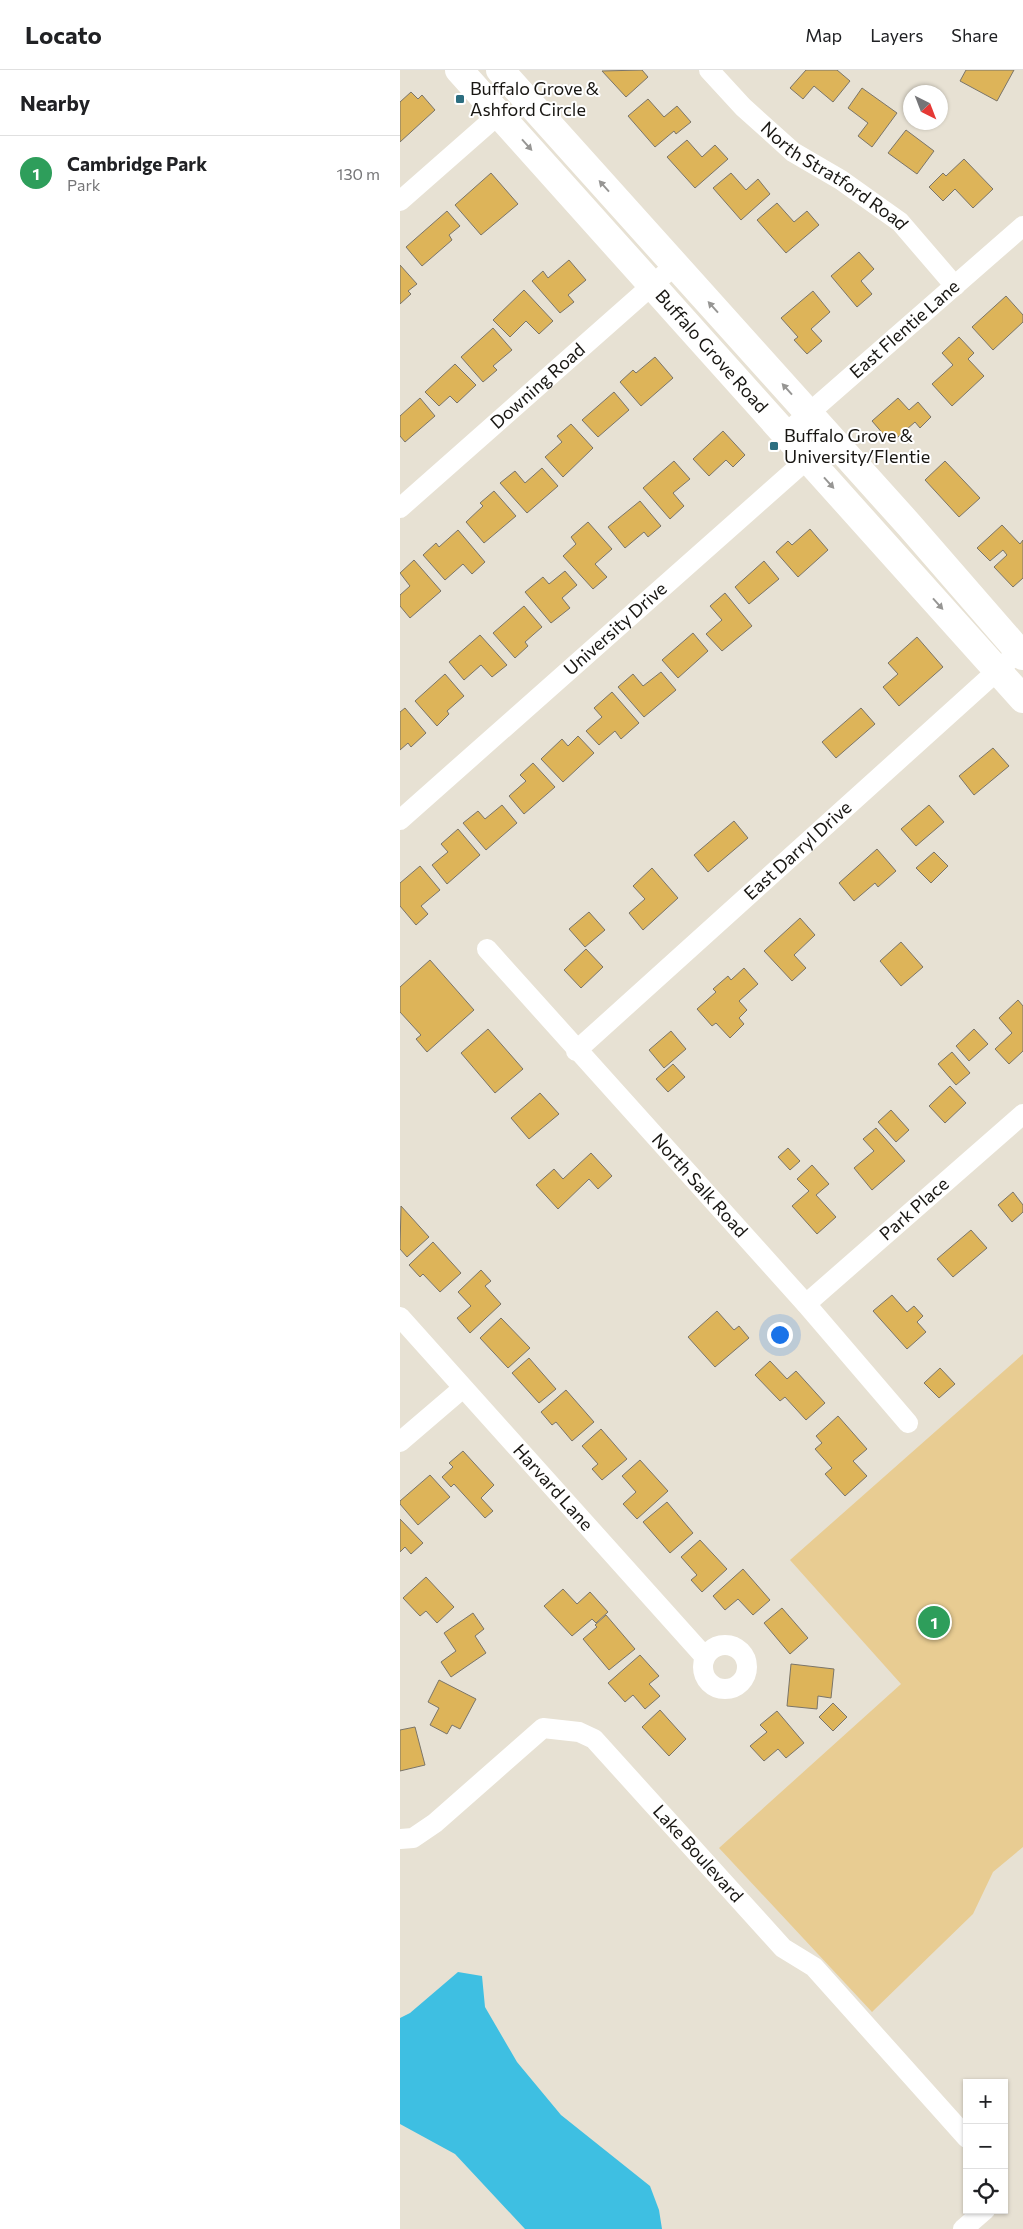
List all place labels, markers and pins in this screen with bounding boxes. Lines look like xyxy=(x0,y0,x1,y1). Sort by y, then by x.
place label: Buffalo Grove & Ashford Circle xyxy=(470,77,599,120)
marker: Buffalo Grove & Ashford Circle xyxy=(454,93,466,105)
place label: Buffalo Grove & University/Flentie xyxy=(784,424,930,467)
marker: Buffalo Grove & University/Flentie xyxy=(768,440,780,452)
pin: 1 xyxy=(918,1603,950,1641)

